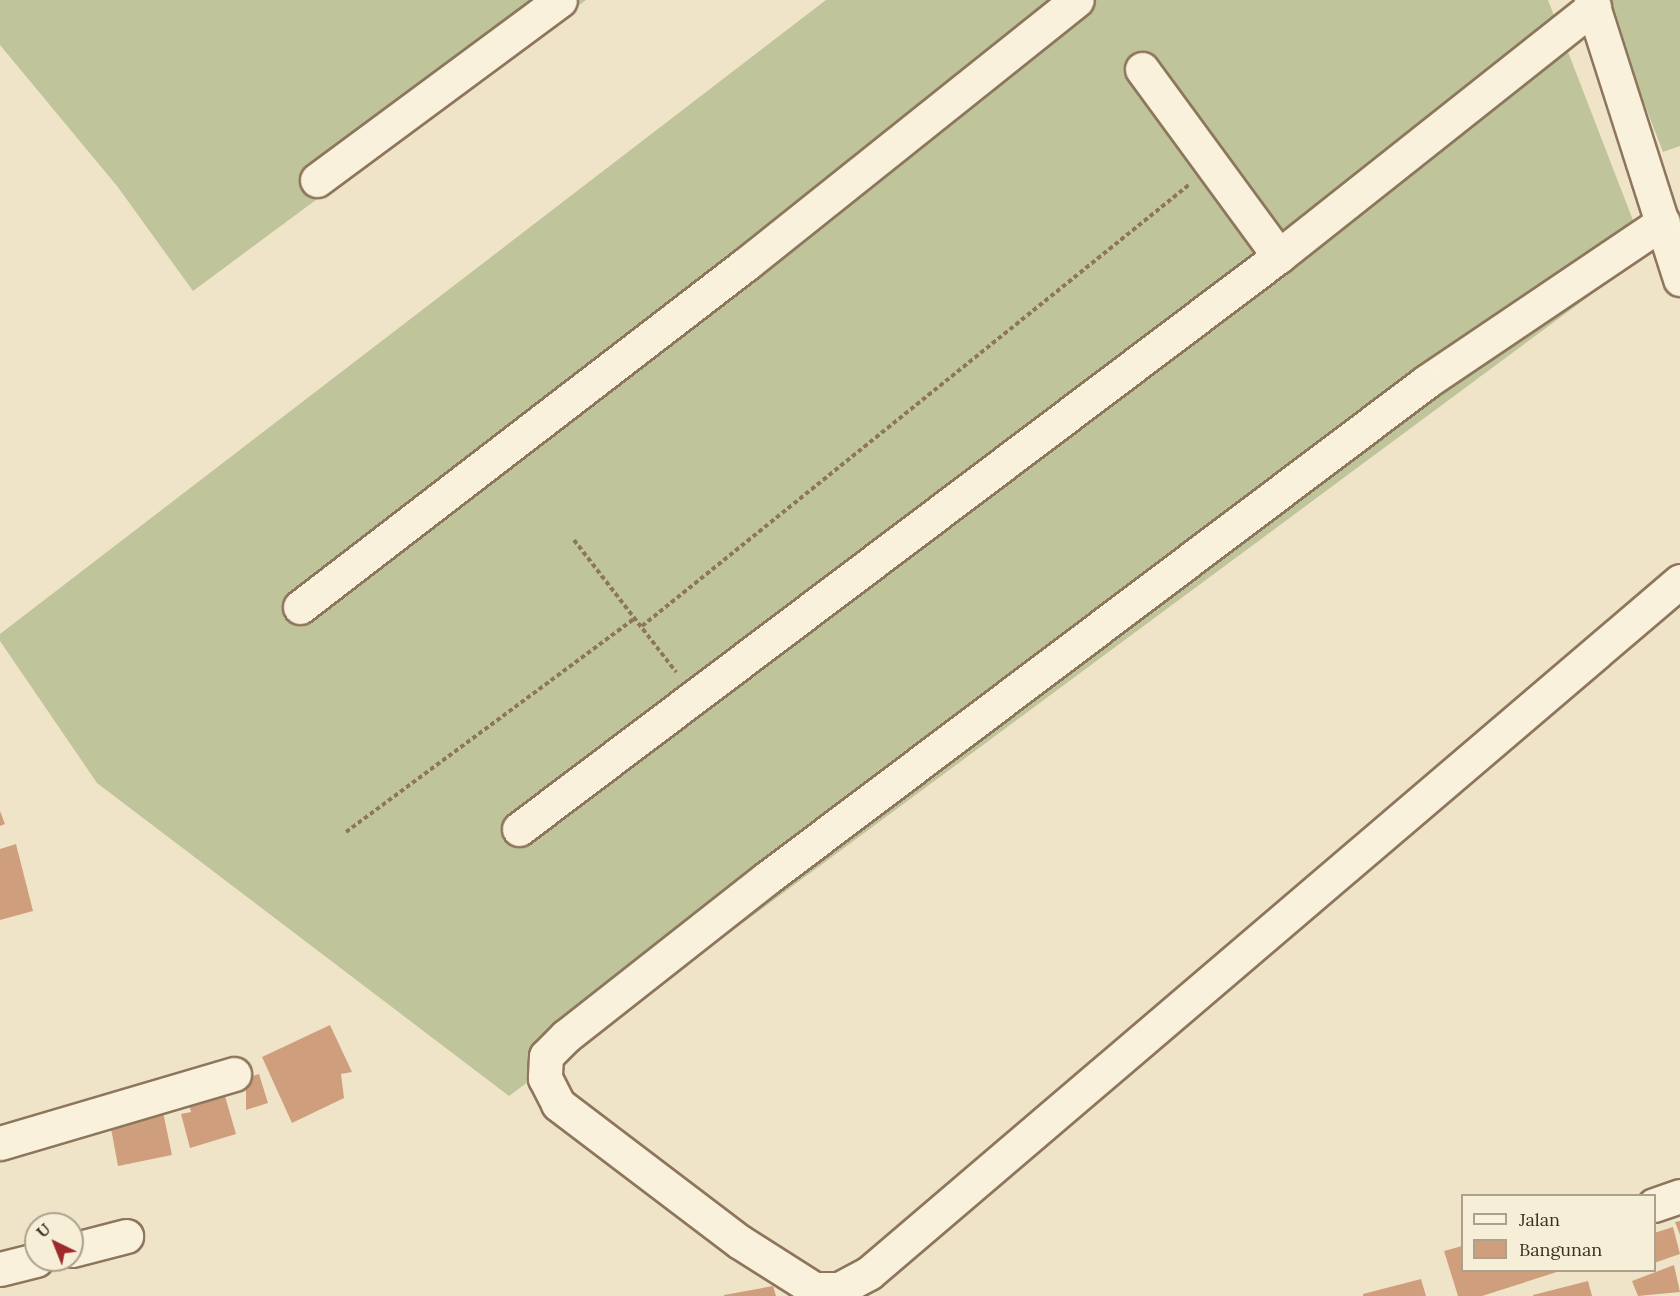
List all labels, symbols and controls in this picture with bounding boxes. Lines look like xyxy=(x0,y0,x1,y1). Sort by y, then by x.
legend xyxy=(1461,1194,1656,1272)
text: Jalan xyxy=(1519,1208,1560,1231)
north arrow xyxy=(24,1212,84,1272)
text: U xyxy=(32,1219,54,1242)
text: Bangunan xyxy=(1519,1238,1602,1261)

